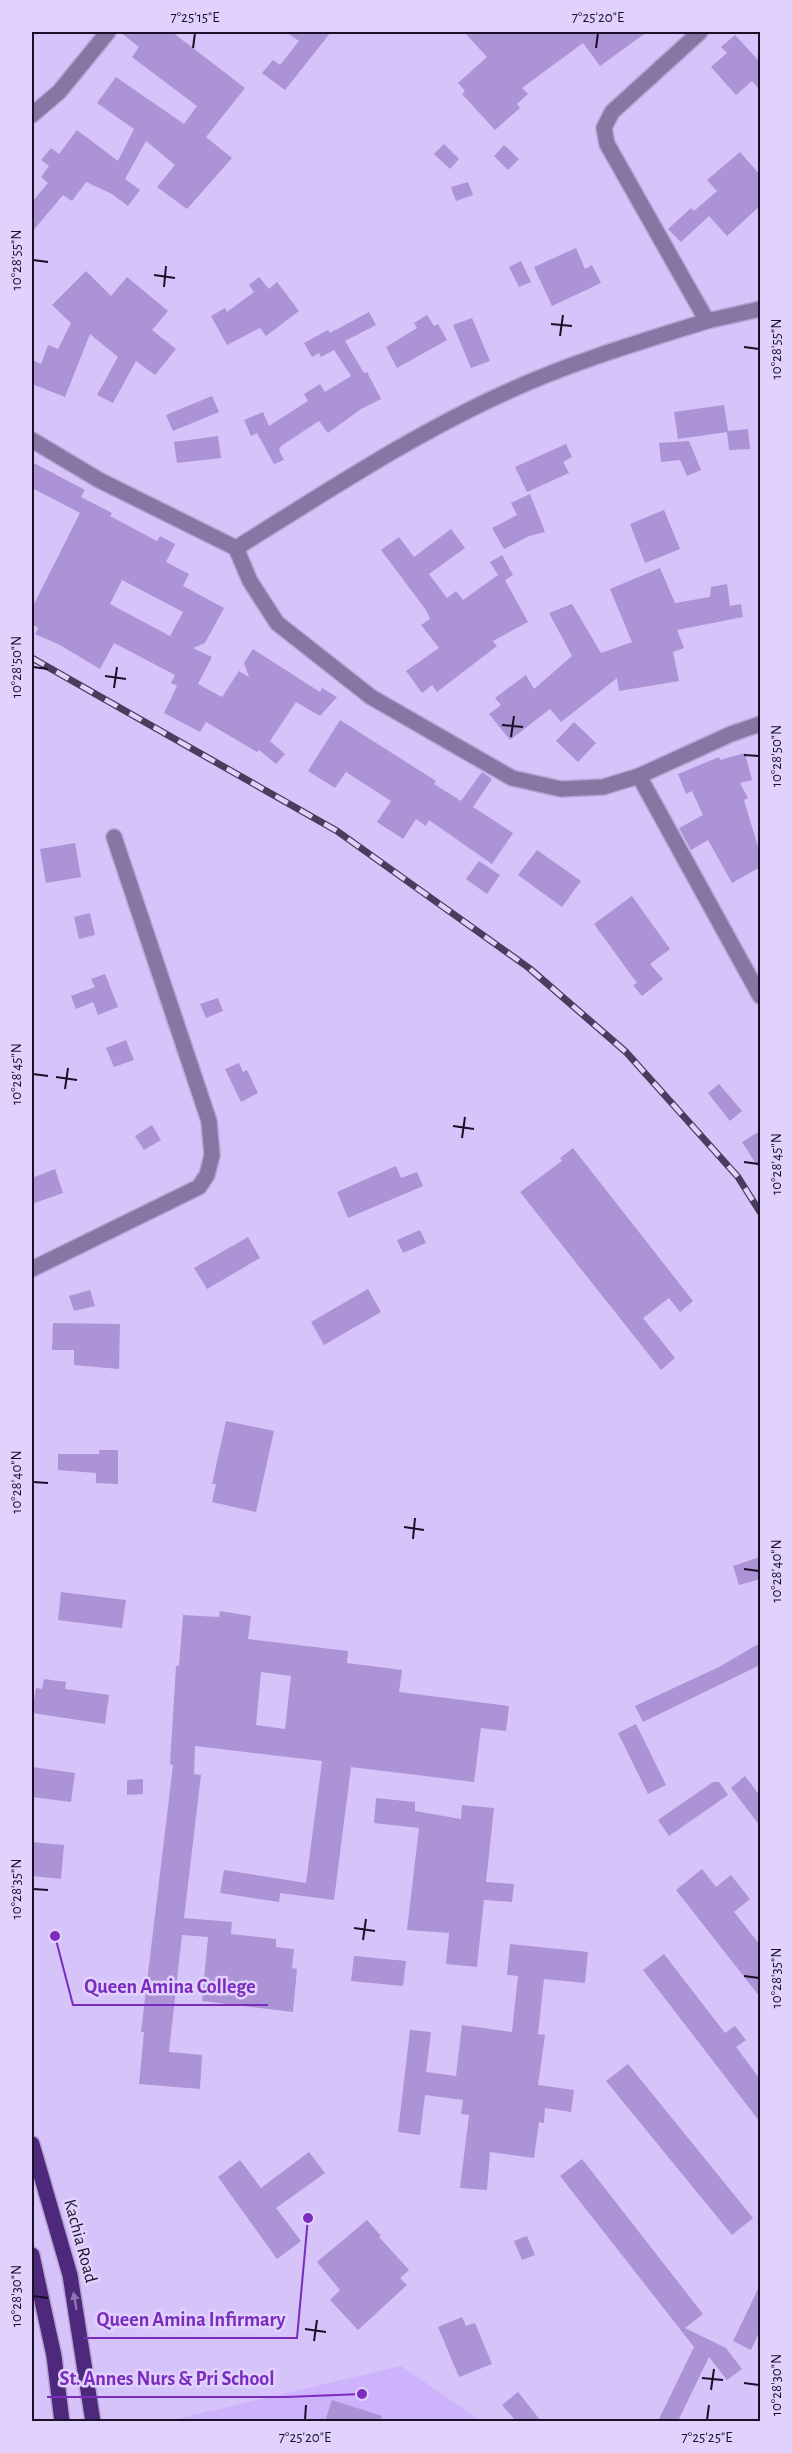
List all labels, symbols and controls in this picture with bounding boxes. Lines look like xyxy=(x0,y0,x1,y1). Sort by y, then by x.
text: 7°25'15"E xyxy=(170,10,220,25)
text: 7°25'20"E xyxy=(572,10,624,25)
text: 10°28'55"N xyxy=(9,230,24,290)
text: 10°28'55"N xyxy=(769,319,784,379)
text: 10°28'50"N xyxy=(9,636,24,698)
text: 10°28'50"N xyxy=(769,725,784,787)
text: 10°28'45"N xyxy=(9,1043,24,1105)
text: 10°28'45"N xyxy=(769,1133,784,1195)
text: 10°28'40"N xyxy=(9,1450,24,1514)
text: 10°28'40"N xyxy=(769,1539,784,1603)
text: 10°28'35"N xyxy=(9,1859,24,1919)
text: 10°28'35"N xyxy=(769,1948,784,2008)
callout: Queen Amina College xyxy=(73,1967,268,2005)
text: Queen Amina College xyxy=(84,1977,256,1998)
street label: Kachia Road xyxy=(60,2197,100,2285)
text: 10°28'30"N xyxy=(9,2265,24,2327)
one-way arrow xyxy=(70,2292,79,2311)
callout: Queen Amina Infirmary xyxy=(84,2300,297,2338)
text: Queen Amina Infirmary xyxy=(96,2310,286,2331)
text: 10°28'30"N xyxy=(769,2354,784,2416)
callout: St. Annes Nurs & Pri School xyxy=(47,2359,286,2397)
text: St. Annes Nurs & Pri School xyxy=(59,2369,275,2389)
text: 7°25'20"E xyxy=(279,2430,331,2445)
text: 7°25'25"E xyxy=(682,2430,732,2445)

